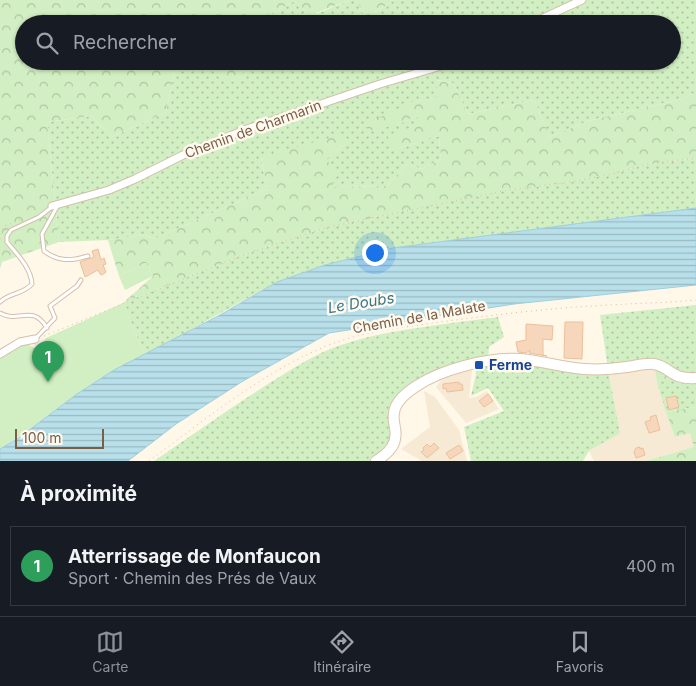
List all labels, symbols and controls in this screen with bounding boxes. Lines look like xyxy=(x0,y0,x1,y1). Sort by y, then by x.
search box xyxy=(15,15,681,70)
icon: search xyxy=(33,29,61,57)
text: Rechercher xyxy=(73,31,176,54)
street label: Chemin de Charmarin xyxy=(182,96,324,161)
your location xyxy=(362,240,388,266)
water label: Le Doubs xyxy=(326,288,396,317)
street label: Chemin de la Malate xyxy=(351,296,487,337)
pin: 1 xyxy=(32,341,64,382)
place label: Ferme xyxy=(489,356,532,373)
marker: Ferme xyxy=(473,359,485,371)
scale bar xyxy=(15,426,104,449)
text: 100 m xyxy=(22,429,62,446)
text: À proximité xyxy=(20,481,137,506)
text: Atterrissage de Monfaucon xyxy=(68,545,321,568)
text: 1 xyxy=(34,556,40,576)
text: 400 m xyxy=(626,556,675,576)
text: Sport · Chemin des Prés de Vaux xyxy=(68,568,316,588)
tab: Carte xyxy=(92,628,129,675)
tab: Itinéraire xyxy=(313,628,371,675)
tab: Favoris xyxy=(556,628,604,675)

